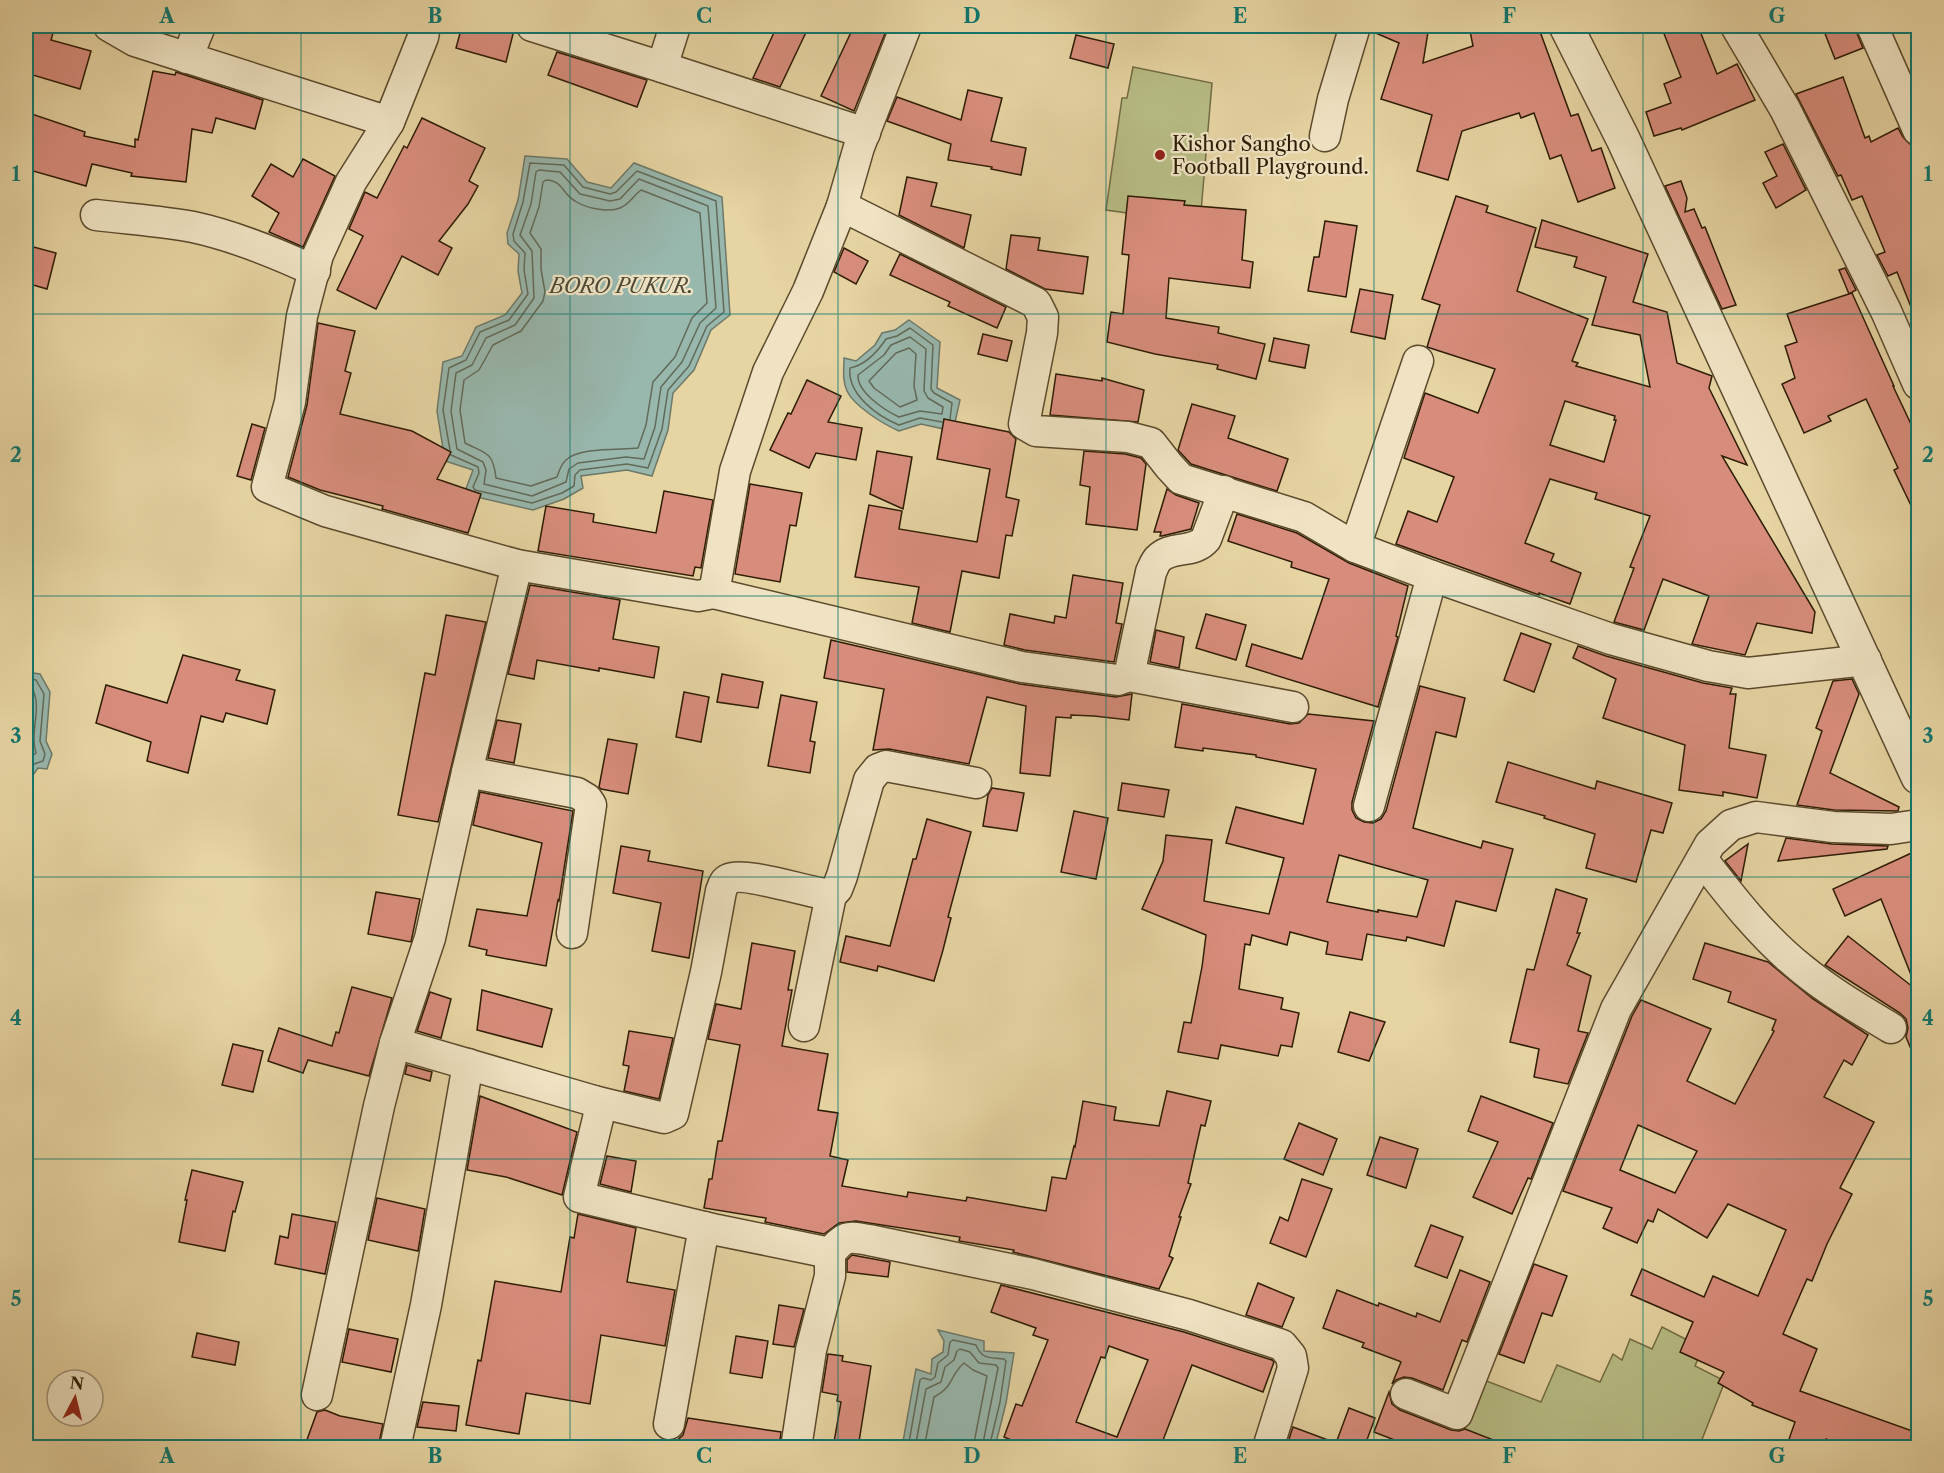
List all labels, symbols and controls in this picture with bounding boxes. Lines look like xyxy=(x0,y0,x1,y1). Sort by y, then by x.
text: A xyxy=(158,4,175,28)
text: B xyxy=(428,4,443,28)
text: C xyxy=(696,4,712,28)
text: D xyxy=(963,4,981,28)
text: E xyxy=(1233,4,1247,28)
text: F xyxy=(1502,4,1516,28)
text: G xyxy=(1769,4,1786,28)
place label: Kishor Sangho Football Playground. xyxy=(1172,132,1369,179)
marker: Kishor Sangho Football Playground. xyxy=(1153,148,1167,162)
text: 1 xyxy=(12,162,21,186)
text: 1 xyxy=(1924,162,1933,186)
water label: BORO PUKUR. xyxy=(548,273,694,298)
text: 2 xyxy=(10,443,22,467)
text: 2 xyxy=(1922,443,1934,467)
text: 3 xyxy=(10,724,22,748)
text: 3 xyxy=(1922,724,1934,748)
text: 4 xyxy=(10,1006,22,1030)
text: 4 xyxy=(1922,1006,1934,1030)
text: 5 xyxy=(10,1287,22,1311)
text: 5 xyxy=(1922,1287,1934,1311)
north arrow xyxy=(45,1368,105,1428)
text: N xyxy=(69,1372,85,1394)
text: A xyxy=(158,1444,175,1468)
text: B xyxy=(428,1444,443,1468)
text: C xyxy=(696,1444,712,1468)
text: D xyxy=(963,1444,981,1468)
text: E xyxy=(1233,1444,1247,1468)
text: F xyxy=(1502,1444,1516,1468)
text: G xyxy=(1769,1444,1786,1468)

